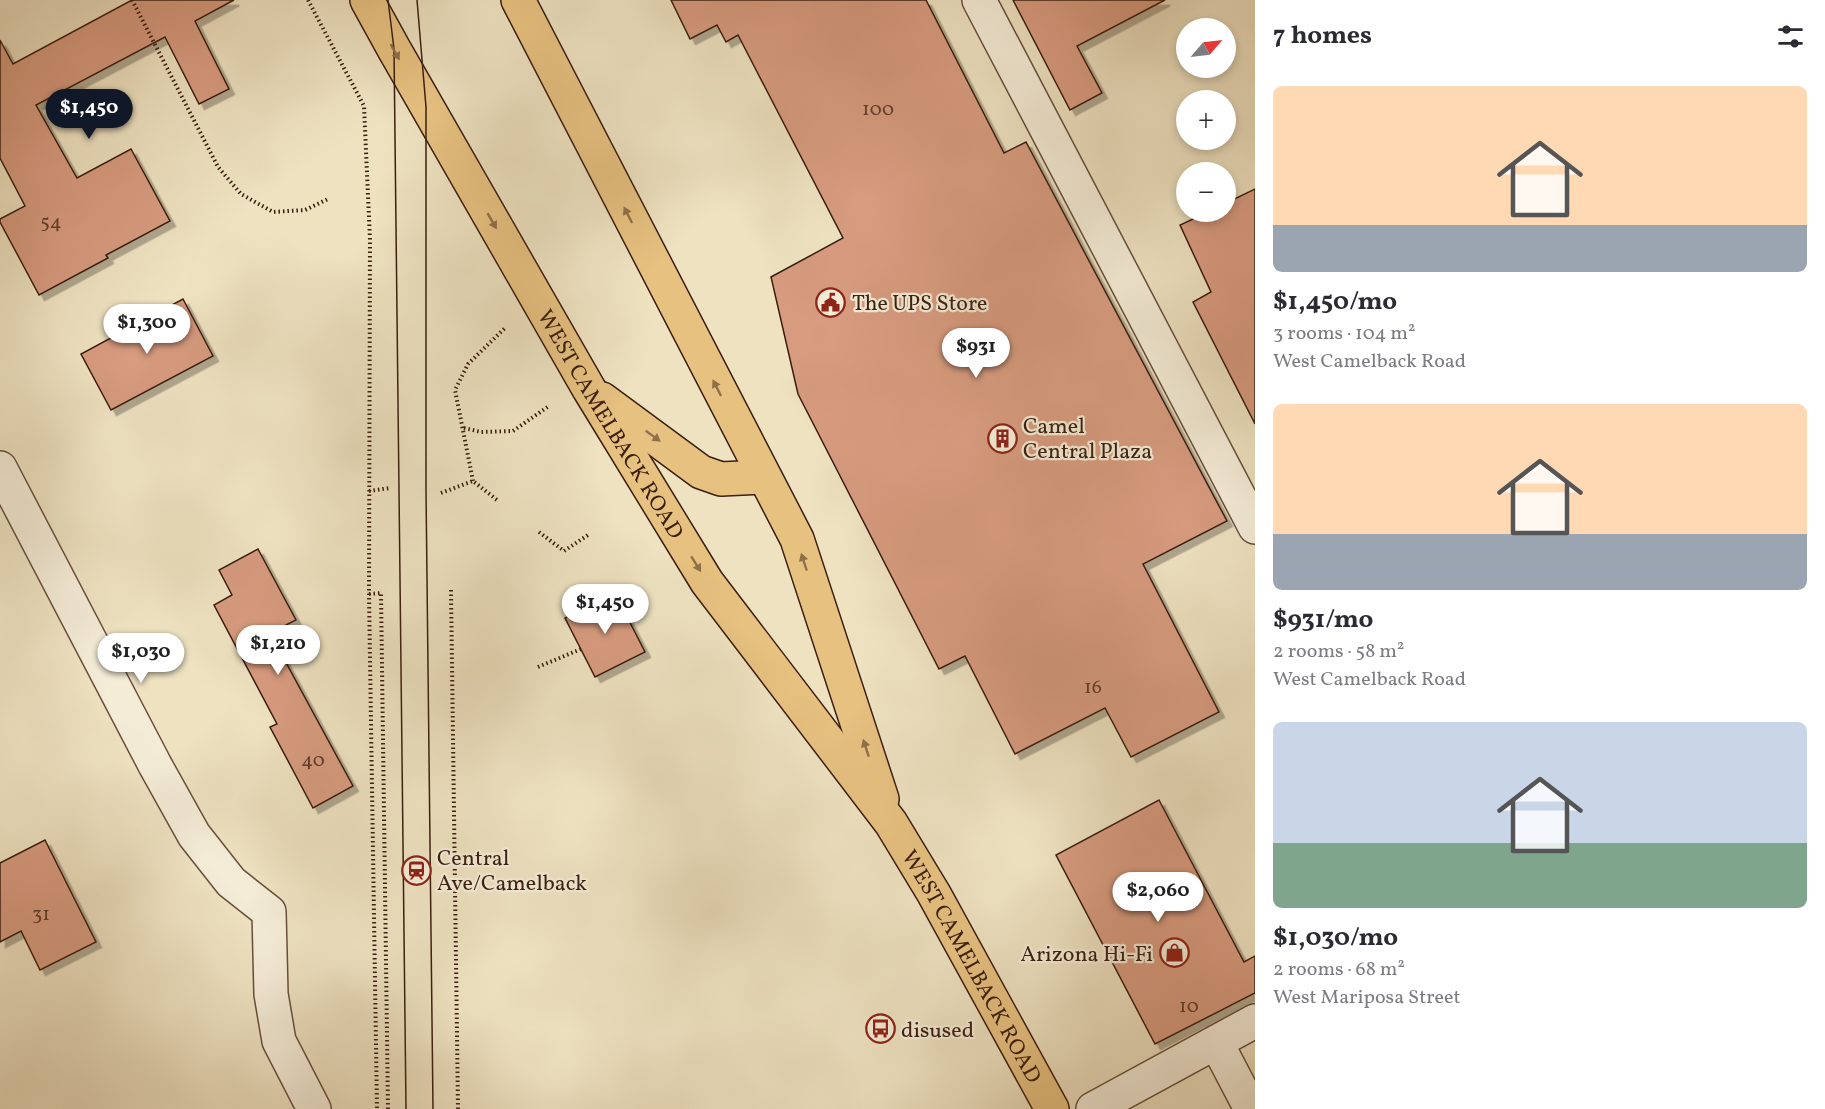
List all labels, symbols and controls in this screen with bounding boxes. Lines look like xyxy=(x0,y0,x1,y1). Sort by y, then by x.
north arrow xyxy=(1176,18,1236,78)
map controls xyxy=(1176,18,1236,222)
text: 7 homes xyxy=(1273,18,1372,54)
icon: filters xyxy=(1774,20,1807,53)
one-way arrow xyxy=(390,43,400,60)
pin: $1,450 xyxy=(40,89,138,140)
button: + xyxy=(1176,90,1236,150)
text: $1,450 xyxy=(60,94,118,122)
house number: 100 xyxy=(862,96,894,124)
icon: home xyxy=(1486,125,1594,233)
button: − xyxy=(1176,162,1236,222)
one-way arrow xyxy=(624,206,633,223)
house number: 54 xyxy=(40,209,62,237)
one-way arrow xyxy=(487,213,497,230)
text: $1,450/mo xyxy=(1273,284,1397,320)
public building icon: The UPS Store xyxy=(815,286,847,318)
place label: The UPS Store xyxy=(852,289,988,320)
pin: $1,300 xyxy=(98,304,196,355)
street label: WEST CAMELBACK ROAD xyxy=(528,304,690,546)
text: $1,300 xyxy=(117,309,177,337)
text: 3 rooms · 104 m² xyxy=(1273,320,1415,348)
pin: $931 xyxy=(940,328,1012,379)
text: $931 xyxy=(956,333,996,361)
text: West Camelback Road xyxy=(1273,348,1466,376)
one-way arrow xyxy=(713,380,722,397)
place label: Camel Central Plaza xyxy=(1023,412,1152,468)
building icon: Camel Central Plaza xyxy=(986,422,1018,454)
one-way arrow xyxy=(645,430,660,442)
icon: home xyxy=(1486,443,1594,551)
one-way arrow xyxy=(799,553,809,571)
one-way arrow xyxy=(690,556,701,573)
pin: $1,450 xyxy=(556,584,654,635)
text: $1,450 xyxy=(576,589,634,617)
text: $931/mo xyxy=(1273,602,1373,638)
pin: $1,210 xyxy=(229,625,327,676)
text: $1,210 xyxy=(250,630,306,658)
pin: $1,030 xyxy=(92,633,190,684)
text: $1,030 xyxy=(111,638,171,666)
text: 2 rooms · 58 m² xyxy=(1273,638,1404,666)
text: West Camelback Road xyxy=(1273,666,1466,694)
house number: 16 xyxy=(1084,674,1102,702)
one-way arrow xyxy=(860,739,870,757)
house number: 40 xyxy=(301,747,325,775)
icon: home xyxy=(1486,761,1594,869)
place label: Central Ave/Camelback xyxy=(437,844,587,900)
street label: WEST CAMELBACK ROAD xyxy=(893,845,1048,1089)
station icon: Central Ave/Camelback xyxy=(400,854,432,886)
pin: $2,060 xyxy=(1109,872,1207,923)
text: $2,060 xyxy=(1126,877,1190,905)
house number: 31 xyxy=(32,901,50,929)
text: $1,030/mo xyxy=(1273,920,1398,956)
shop icon: Arizona Hi-Fi xyxy=(1158,937,1190,969)
place label: Arizona Hi-Fi xyxy=(1020,940,1153,971)
text: 2 rooms · 68 m² xyxy=(1273,956,1405,984)
text: West Mariposa Street xyxy=(1273,984,1461,1012)
house number: 10 xyxy=(1179,993,1199,1021)
bus stop icon: disused xyxy=(864,1013,896,1045)
place label: disused xyxy=(901,1016,974,1047)

